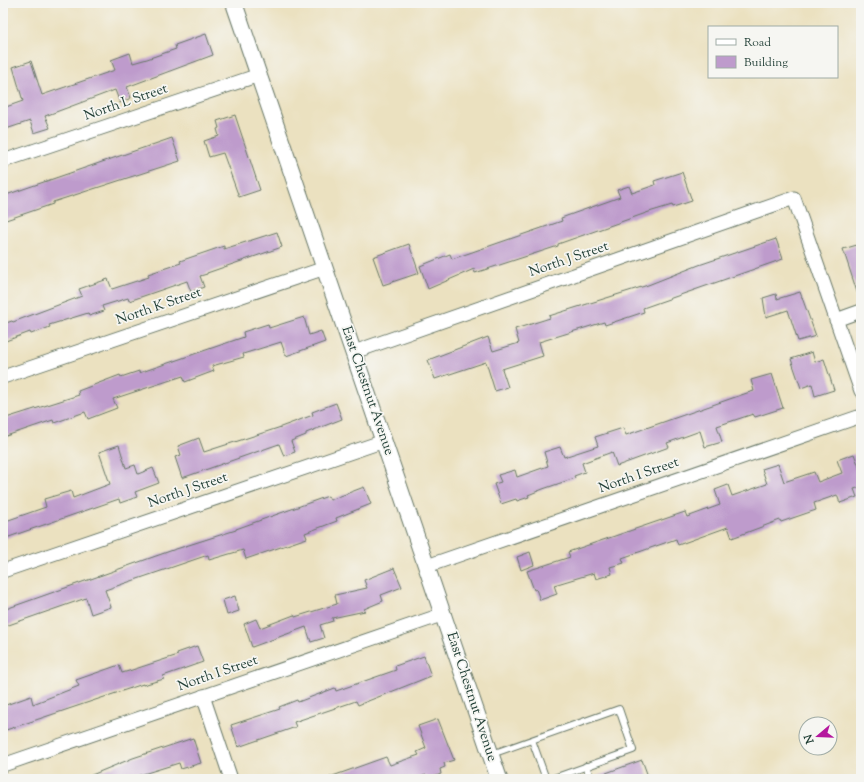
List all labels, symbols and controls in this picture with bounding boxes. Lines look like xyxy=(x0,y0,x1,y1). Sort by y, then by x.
legend xyxy=(708,26,838,78)
text: Road xyxy=(744,34,771,52)
text: Building xyxy=(744,54,788,72)
street label: North L Street xyxy=(81,79,171,127)
street label: North J Street xyxy=(526,237,612,283)
street label: North K Street xyxy=(114,283,205,331)
street label: East Chestnut Avenue xyxy=(336,324,398,458)
street label: North I Street xyxy=(596,453,682,499)
street label: North J Street xyxy=(145,468,231,514)
street label: East Chestnut Avenue xyxy=(441,630,501,764)
street label: North I Street xyxy=(175,651,261,697)
north arrow xyxy=(798,716,838,756)
text: N xyxy=(800,732,819,747)

